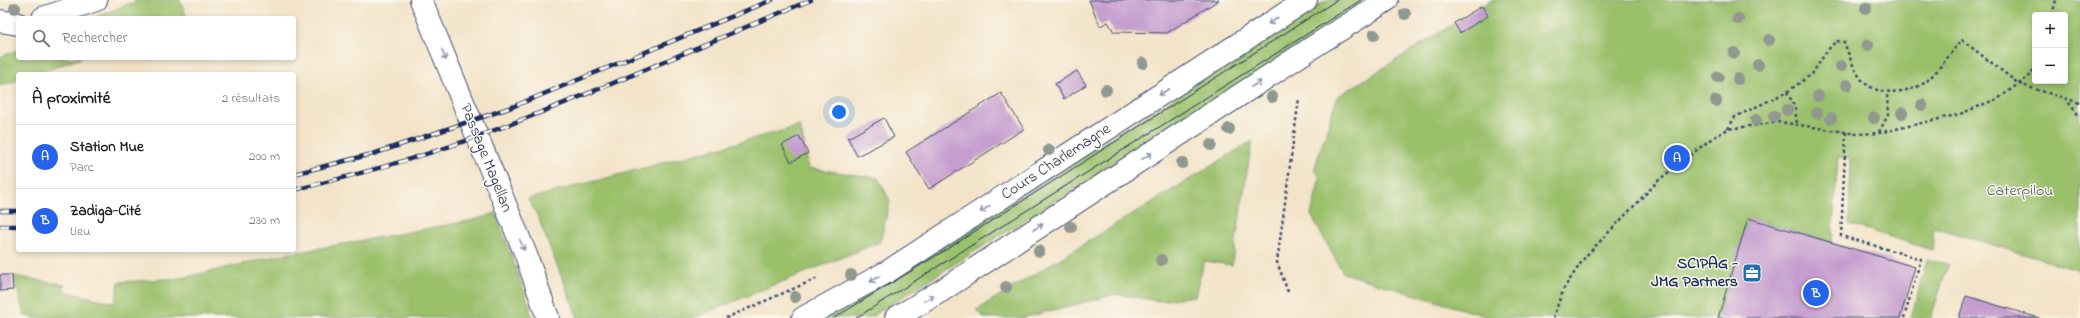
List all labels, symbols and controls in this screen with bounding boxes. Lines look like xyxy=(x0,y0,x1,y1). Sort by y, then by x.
map controls xyxy=(2032,12,2068,84)
button: + xyxy=(2032,12,2068,48)
search box xyxy=(16,16,296,60)
one-way arrow xyxy=(1268,17,1279,25)
icon: search xyxy=(30,27,52,49)
text: Rechercher xyxy=(62,27,127,49)
button: − xyxy=(2032,48,2068,84)
one-way arrow xyxy=(440,49,448,61)
one-way arrow xyxy=(1250,80,1261,89)
text: À proximité xyxy=(32,86,110,111)
one-way arrow xyxy=(1159,88,1170,96)
text: 2 résultats xyxy=(222,89,280,108)
street label: Passage Magellan xyxy=(453,100,519,216)
your location xyxy=(829,102,849,122)
street label: Cours Charlemagne xyxy=(996,117,1116,207)
text: Station Mue xyxy=(70,136,144,158)
pin: A xyxy=(1664,143,1690,173)
text: A xyxy=(41,147,49,166)
text: 200 m xyxy=(249,147,280,166)
one-way arrow xyxy=(1141,152,1152,160)
text: Parc xyxy=(70,158,94,177)
park label: Caterpilou xyxy=(1987,179,2053,203)
text: Zadiga-Cité xyxy=(70,200,141,222)
one-way arrow xyxy=(979,205,991,213)
text: B xyxy=(41,211,49,230)
text: 230 m xyxy=(249,211,280,230)
text: Lieu xyxy=(70,222,90,241)
one-way arrow xyxy=(1033,223,1044,232)
one-way arrow xyxy=(518,238,526,250)
place label: SCIPAG - JMG Partners xyxy=(1651,252,1738,294)
office icon: SCIPAG - JMG Partners xyxy=(1741,262,1763,284)
one-way arrow xyxy=(869,275,881,283)
pin: B xyxy=(1803,278,1829,308)
one-way arrow xyxy=(923,294,935,302)

